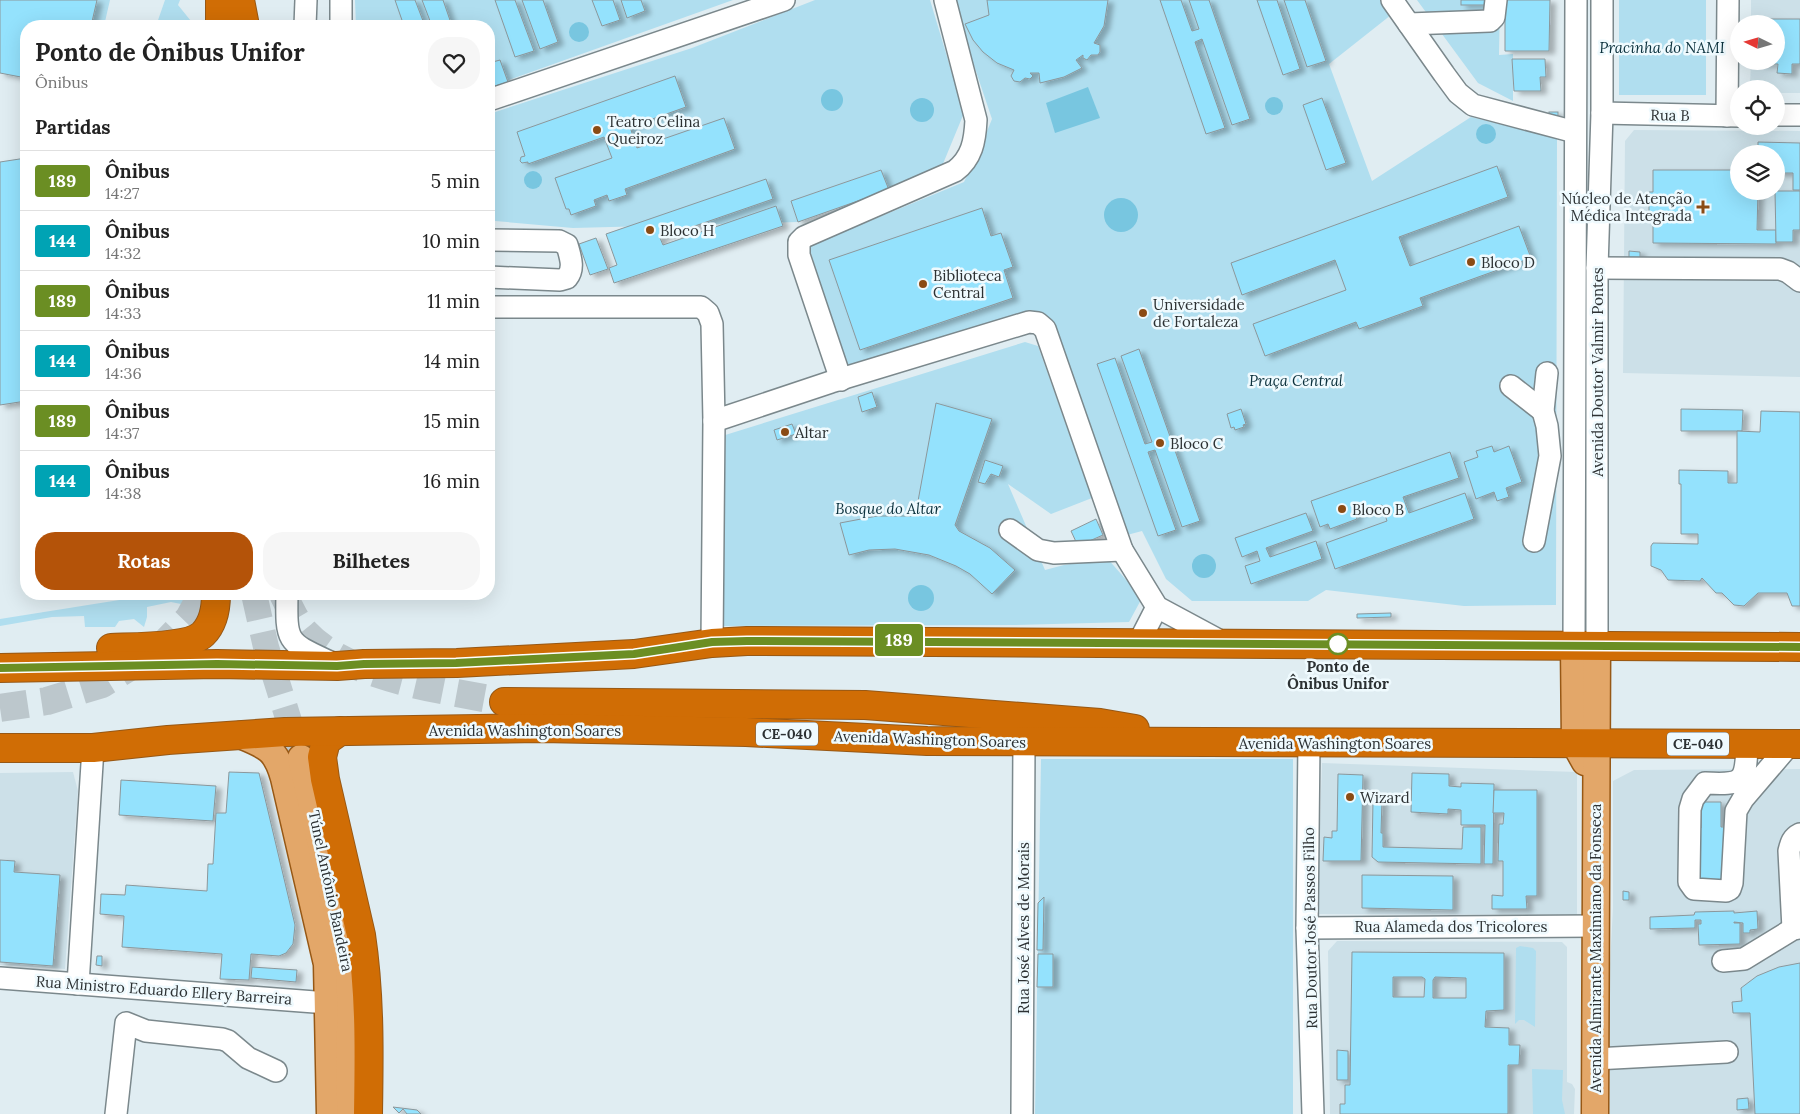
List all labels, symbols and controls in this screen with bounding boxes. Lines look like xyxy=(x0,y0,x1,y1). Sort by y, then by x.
north arrow xyxy=(1730,15,1785,70)
map controls xyxy=(1730,15,1785,200)
text: Ponto de Ônibus Unifor xyxy=(35,37,305,68)
button: heart xyxy=(428,37,480,89)
park label: Pracinha do NAMI xyxy=(1599,38,1725,57)
text: Ônibus xyxy=(35,72,88,92)
button: locate xyxy=(1730,80,1785,135)
street label: Rua B xyxy=(1650,105,1690,125)
place label: Teatro Celina Queiroz xyxy=(607,112,701,148)
text: Partidas xyxy=(35,115,111,139)
marker: Teatro Celina Queiroz xyxy=(591,124,603,136)
button: layers xyxy=(1730,145,1785,200)
text: Ônibus xyxy=(105,159,170,183)
text: 189 xyxy=(49,169,76,192)
text: 5 min xyxy=(431,169,480,193)
text: 14:27 xyxy=(105,183,139,203)
place label: Núcleo de Atenção Médica Integrada xyxy=(1561,189,1692,225)
marker: Núcleo de Atenção Médica Integrada xyxy=(1696,200,1710,214)
text: Ônibus xyxy=(105,219,170,243)
place label: Bloco H xyxy=(660,221,714,240)
marker: Bloco H xyxy=(644,224,656,236)
text: 144 xyxy=(49,229,76,252)
text: 10 min xyxy=(422,229,480,253)
text: 14:32 xyxy=(105,243,141,263)
place label: Bloco D xyxy=(1481,253,1535,272)
marker: Bloco D xyxy=(1465,256,1477,268)
place label: Biblioteca Central xyxy=(933,266,1002,302)
street label: Avenida Doutor Valmir Pontes xyxy=(1588,267,1607,478)
marker: Biblioteca Central xyxy=(917,278,929,290)
text: Ônibus xyxy=(105,279,170,303)
text: 189 xyxy=(49,289,76,312)
text: 11 min xyxy=(427,289,480,313)
place label: Universidade de Fortaleza xyxy=(1153,295,1245,331)
text: 14:33 xyxy=(105,303,141,323)
marker: Universidade de Fortaleza xyxy=(1137,307,1149,319)
text: Ônibus xyxy=(105,339,170,363)
text: 144 xyxy=(49,349,76,372)
text: 14 min xyxy=(424,349,480,373)
text: 14:36 xyxy=(105,363,142,383)
park label: Praça Central xyxy=(1249,371,1344,390)
text: Ônibus xyxy=(105,399,170,423)
text: 189 xyxy=(49,409,76,432)
text: 15 min xyxy=(424,409,480,433)
text: 14:37 xyxy=(105,423,139,443)
place label: Altar xyxy=(794,423,829,442)
marker: Altar xyxy=(779,426,791,438)
place label: Bloco C xyxy=(1170,434,1224,453)
marker: Bloco C xyxy=(1154,437,1166,449)
text: Ônibus xyxy=(105,459,170,483)
text: 144 xyxy=(49,469,76,492)
text: 16 min xyxy=(423,469,480,493)
text: 14:38 xyxy=(105,483,141,503)
park label: Bosque do Altar xyxy=(835,499,941,518)
place label: Bloco B xyxy=(1352,500,1404,519)
marker: Bloco B xyxy=(1336,503,1348,515)
button: Rotas xyxy=(35,532,253,590)
button: Bilhetes xyxy=(263,532,480,590)
line badge: 189 xyxy=(870,624,928,656)
text: 189 xyxy=(885,628,913,651)
marker: Ponto de Ônibus Unifor xyxy=(1327,633,1349,655)
place label: Ponto de Ônibus Unifor xyxy=(1287,657,1390,693)
street label: Avenida Washington Soares xyxy=(428,721,621,740)
road number: CE-040 xyxy=(756,722,818,746)
street label: Avenida Washington Soares xyxy=(833,726,1027,752)
road number: CE-040 xyxy=(1667,732,1729,756)
street label: Avenida Washington Soares xyxy=(1238,734,1431,753)
place label: Wizard xyxy=(1360,788,1410,807)
marker: Wizard xyxy=(1344,791,1356,803)
street label: Avenida Almirante Maximiano da Fonseca xyxy=(1586,803,1605,1093)
street label: Túnel Antônio Bandeira xyxy=(305,809,357,974)
street label: Rua Doutor José Passos Filho xyxy=(1299,827,1321,1029)
street label: Rua José Alves de Morais xyxy=(1014,842,1033,1014)
street label: Rua Alameda dos Tricolores xyxy=(1354,917,1548,936)
street label: Rua Ministro Eduardo Ellery Barreira xyxy=(35,972,293,1008)

